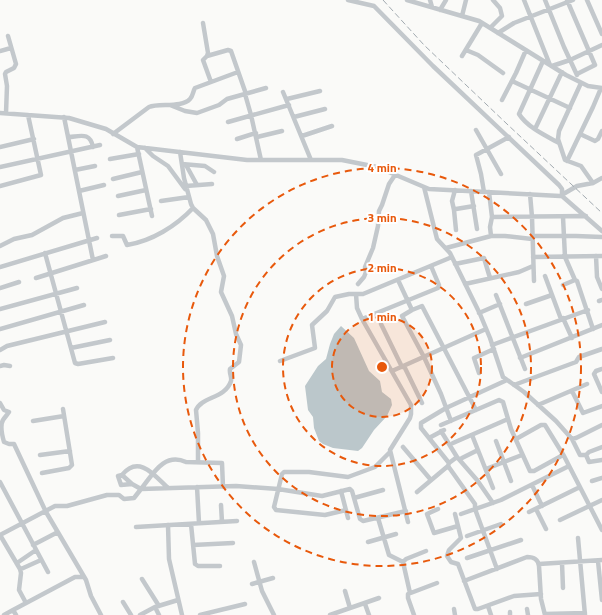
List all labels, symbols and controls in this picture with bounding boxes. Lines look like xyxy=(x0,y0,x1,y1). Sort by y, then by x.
text: 4 min xyxy=(367,158,397,177)
text: 3 min xyxy=(367,208,397,227)
text: 2 min xyxy=(367,258,397,277)
text: 1 min xyxy=(367,307,397,326)
centre of rings xyxy=(375,360,389,374)

